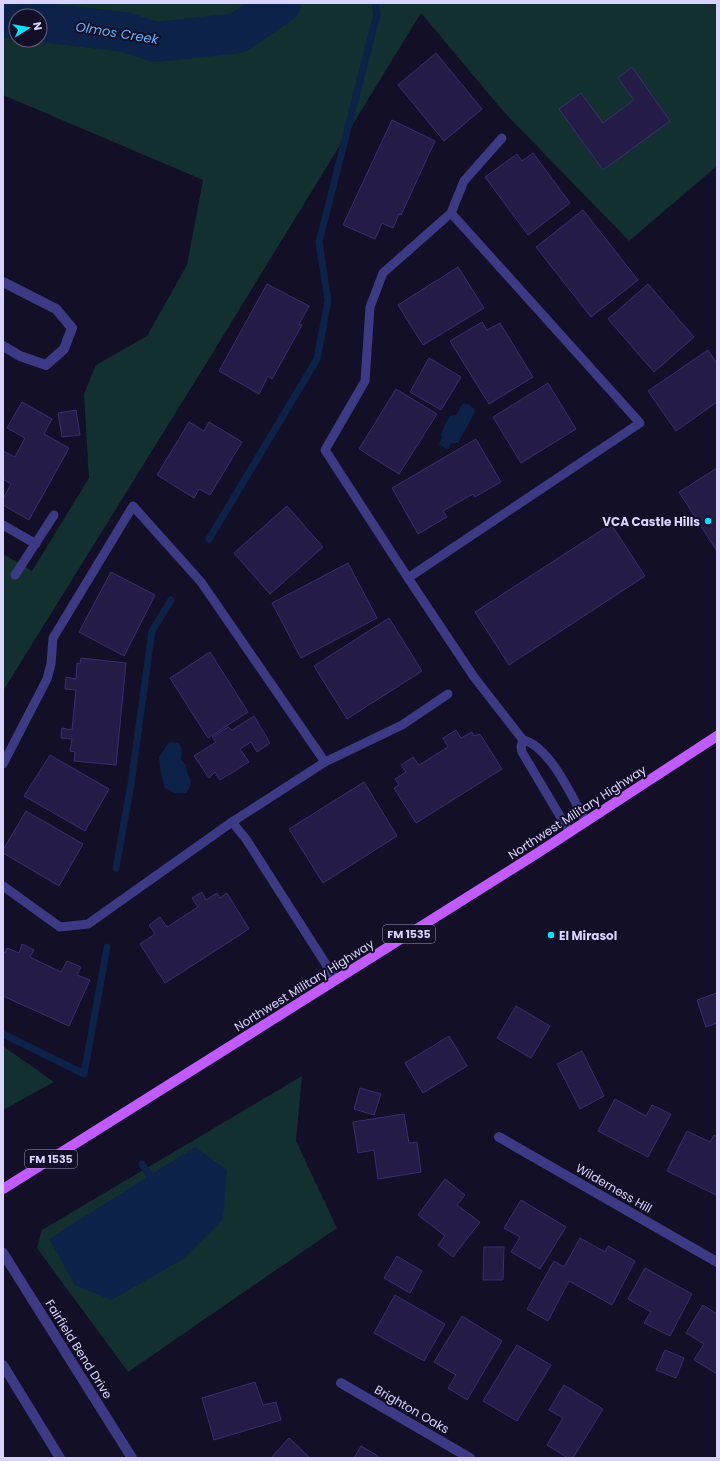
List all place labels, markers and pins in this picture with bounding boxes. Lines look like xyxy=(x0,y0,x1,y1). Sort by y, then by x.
place label: VCA Castle Hills xyxy=(602,513,700,530)
marker: VCA Castle Hills xyxy=(703,516,713,526)
place label: El Mirasol xyxy=(559,927,617,944)
marker: El Mirasol xyxy=(546,930,556,940)

